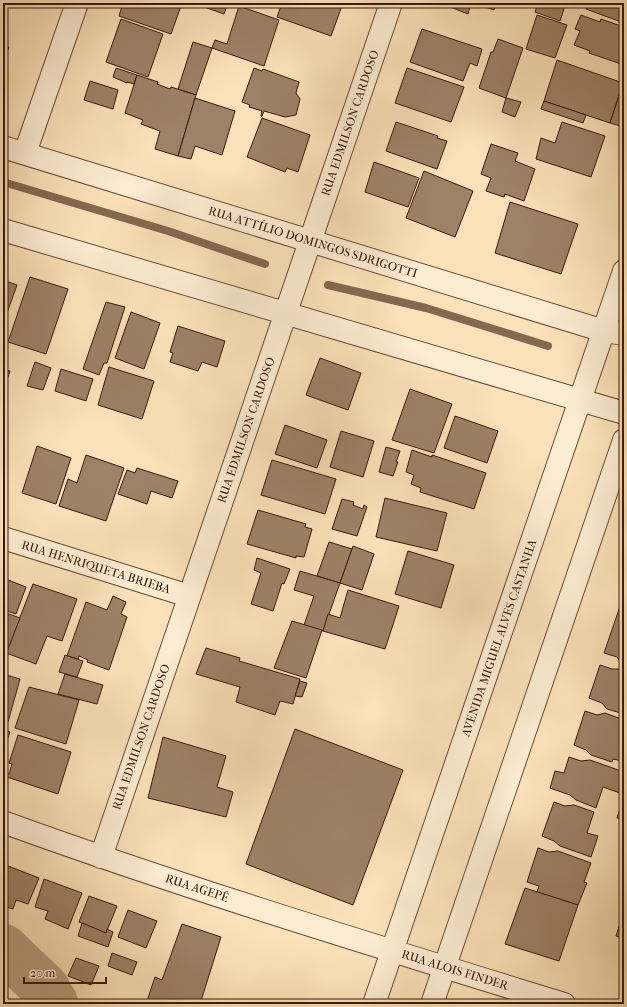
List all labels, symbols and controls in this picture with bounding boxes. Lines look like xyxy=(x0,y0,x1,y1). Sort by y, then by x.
street label: RUA EDMILSON CARDOSO xyxy=(318,48,382,198)
street label: RUA ATTÍLIO DOMINGOS SDRIGOTTI xyxy=(207,202,420,281)
street label: RUA EDMILSON CARDOSO xyxy=(214,355,278,505)
street label: AVENIDA MIGUEL ALVES CASTANHA xyxy=(458,537,539,739)
street label: RUA HENRIQUETA BRIEBA xyxy=(20,538,172,596)
street label: RUA EDMILSON CARDOSO xyxy=(109,662,173,812)
street label: RUA AGEPÊ xyxy=(164,870,231,905)
street label: RUA ALOIS FINDER xyxy=(400,947,511,993)
scale bar xyxy=(24,959,106,985)
text: 20 m xyxy=(30,966,55,980)

